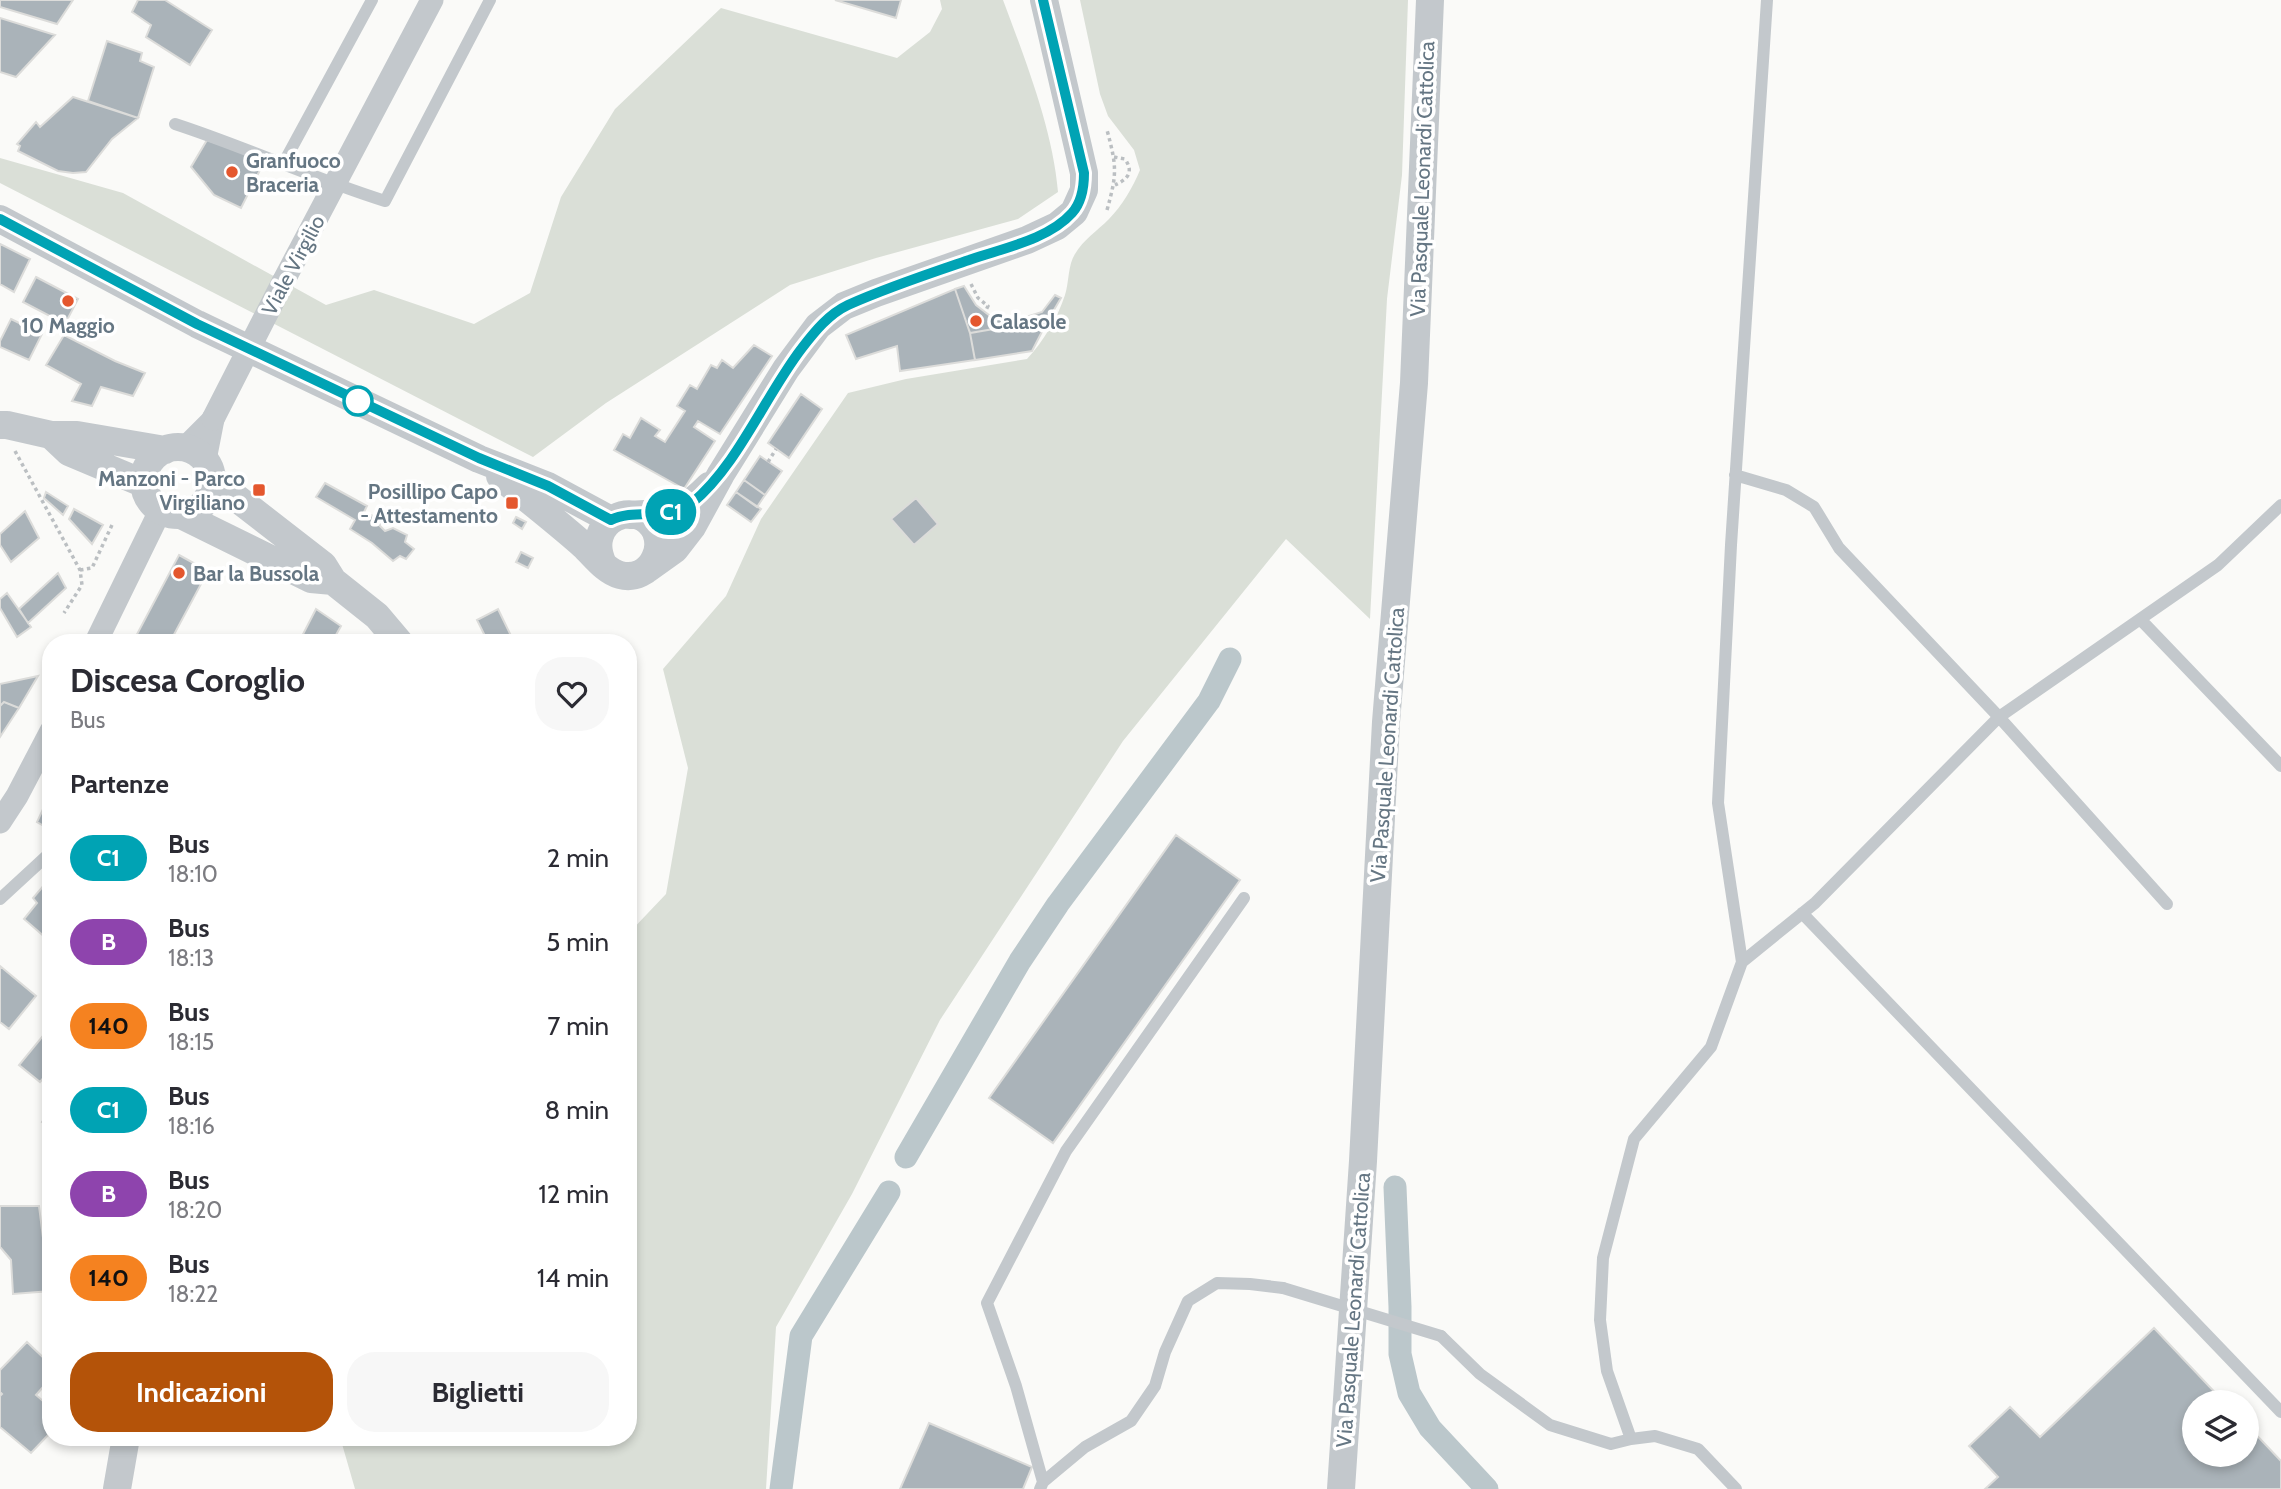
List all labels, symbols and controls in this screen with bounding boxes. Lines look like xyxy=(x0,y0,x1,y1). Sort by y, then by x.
street label: Via Pasquale Leonardi Cattolica xyxy=(1405,41,1439,317)
place label: Granfuoco Braceria xyxy=(246,148,341,197)
marker: Granfuoco Braceria xyxy=(224,164,240,180)
street label: Viale Virgilio xyxy=(256,211,330,319)
marker: 10 Maggio xyxy=(60,293,76,309)
place label: Calasole xyxy=(990,309,1066,334)
place label: 10 Maggio xyxy=(21,313,115,338)
marker: Calasole xyxy=(968,313,984,329)
unlabelled marker xyxy=(343,386,373,416)
place label: Manzoni - Parco Virgiliano xyxy=(98,466,245,515)
place label: Posillipo Capo - Attestamento xyxy=(360,479,498,528)
marker: Manzoni - Parco Virgiliano xyxy=(251,482,267,498)
line badge: C1 xyxy=(640,489,702,535)
marker: Posillipo Capo - Attestamento xyxy=(504,495,520,511)
text: C1 xyxy=(659,497,683,526)
place label: Bar la Bussola xyxy=(193,561,320,586)
marker: Bar la Bussola xyxy=(171,565,187,581)
street label: Via Pasquale Leonardi Cattolica xyxy=(1365,607,1409,883)
button: heart xyxy=(535,657,609,731)
text: Discesa Coroglio xyxy=(70,660,305,700)
text: Bus xyxy=(70,706,105,734)
text: Partenze xyxy=(70,768,169,800)
text: Bus xyxy=(168,828,209,860)
text: 2 min xyxy=(547,842,609,874)
text: C1 xyxy=(97,843,120,872)
text: 18:10 xyxy=(168,860,218,888)
text: Bus xyxy=(168,912,209,944)
text: 5 min xyxy=(546,926,609,958)
text: B xyxy=(101,927,116,956)
text: 18:13 xyxy=(168,944,214,972)
text: Bus xyxy=(168,996,209,1028)
text: 7 min xyxy=(547,1010,609,1042)
text: 140 xyxy=(88,1011,129,1040)
text: 18:15 xyxy=(168,1028,214,1056)
text: Bus xyxy=(168,1080,209,1112)
text: 8 min xyxy=(545,1094,609,1126)
text: C1 xyxy=(97,1095,120,1124)
text: 18:16 xyxy=(168,1112,215,1140)
text: Bus xyxy=(168,1164,209,1196)
street label: Via Pasquale Leonardi Cattolica xyxy=(1331,1172,1375,1448)
text: 12 min xyxy=(538,1178,609,1210)
text: B xyxy=(101,1179,116,1208)
text: 18:20 xyxy=(168,1196,222,1224)
text: Bus xyxy=(168,1248,209,1280)
text: 14 min xyxy=(537,1262,609,1294)
text: 140 xyxy=(88,1263,129,1292)
text: 18:22 xyxy=(168,1280,218,1308)
button: Indicazioni xyxy=(70,1352,333,1432)
button: Biglietti xyxy=(347,1352,609,1432)
map controls xyxy=(2182,1390,2259,1467)
button: layers xyxy=(2182,1390,2259,1467)

